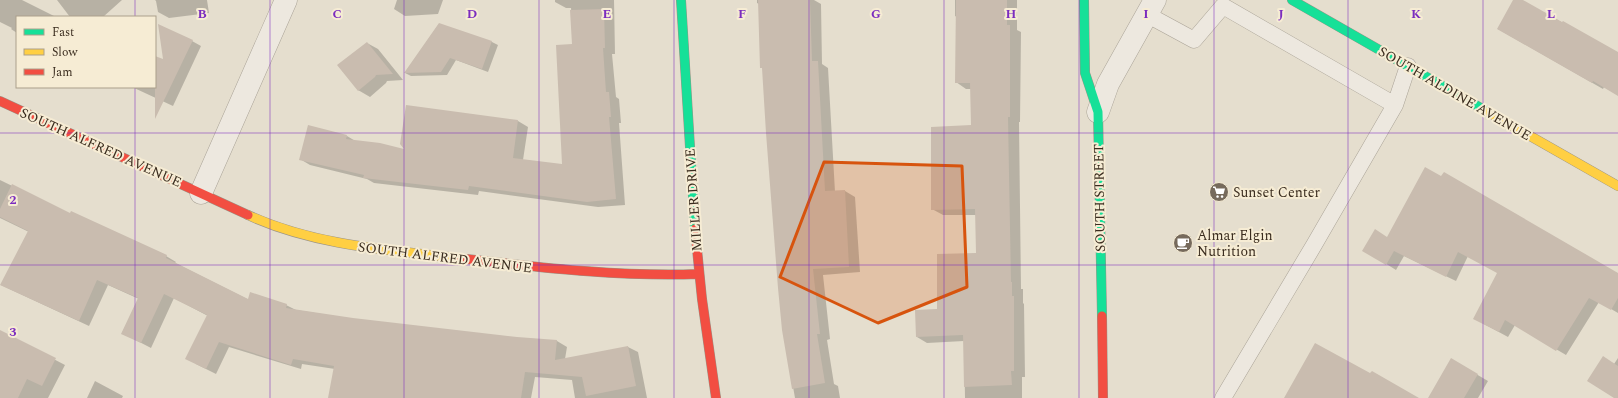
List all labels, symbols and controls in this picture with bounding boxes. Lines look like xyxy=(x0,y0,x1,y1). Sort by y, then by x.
text: B xyxy=(197,4,207,24)
text: C xyxy=(332,4,342,24)
text: D xyxy=(467,4,477,24)
text: E xyxy=(603,4,612,24)
text: F xyxy=(738,4,746,24)
text: G xyxy=(871,4,881,24)
text: H xyxy=(1006,4,1017,24)
text: I xyxy=(1143,4,1149,24)
text: J xyxy=(1278,4,1284,24)
text: K xyxy=(1411,4,1421,24)
text: L xyxy=(1547,4,1555,24)
legend xyxy=(16,16,156,88)
text: Fast xyxy=(52,23,74,42)
street label: SOUTH ALDINE AVENUE xyxy=(1374,41,1535,146)
text: Slow xyxy=(52,43,78,62)
text: Jam xyxy=(52,63,73,82)
street label: SOUTH ALFRED AVENUE xyxy=(17,102,185,193)
street label: SOUTH STREET xyxy=(1088,144,1111,252)
street label: MILLER DRIVE xyxy=(679,148,708,252)
supermarket icon: Sunset Center xyxy=(1208,181,1230,203)
place label: Sunset Center xyxy=(1233,182,1321,203)
text: 2 xyxy=(9,190,17,210)
place label: Almar Elgin Nutrition xyxy=(1197,225,1273,262)
cafe icon: Almar Elgin Nutrition xyxy=(1172,232,1194,254)
street label: SOUTH ALFRED AVENUE xyxy=(357,236,533,279)
text: 3 xyxy=(9,322,17,342)

